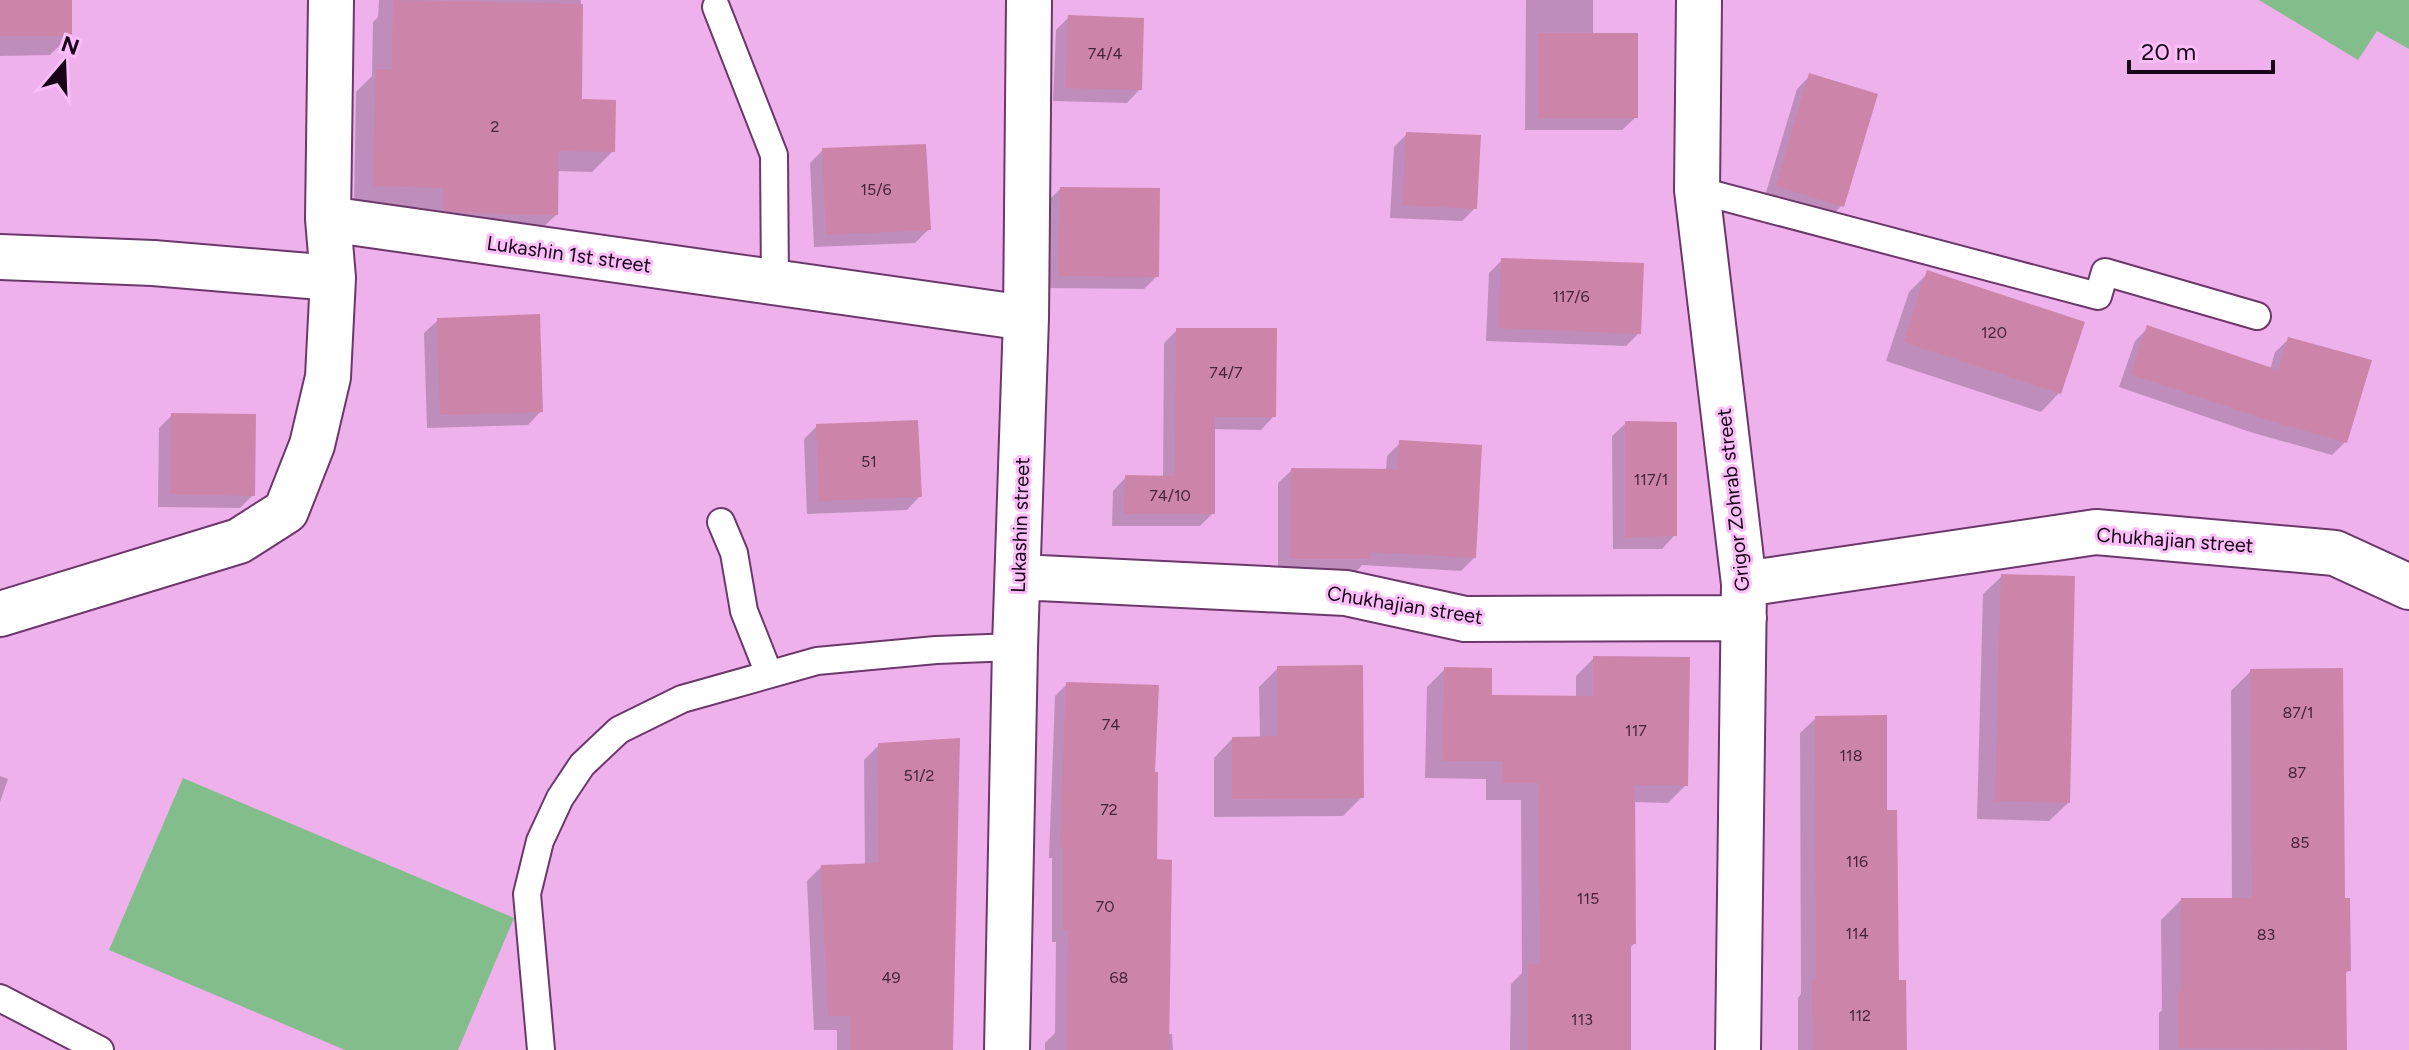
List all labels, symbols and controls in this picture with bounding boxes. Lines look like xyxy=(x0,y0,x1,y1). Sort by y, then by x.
north arrow xyxy=(24,24,104,104)
scale bar xyxy=(2129,24,2273,74)
text: N xyxy=(58,30,83,61)
text: 20 m xyxy=(2141,37,2196,66)
house number: 74/4 xyxy=(1088,44,1122,63)
house number: 2 xyxy=(491,117,499,136)
house number: 15/6 xyxy=(860,180,892,199)
street label: Lukashin 1st street xyxy=(485,231,653,277)
house number: 117/6 xyxy=(1552,287,1590,306)
house number: 120 xyxy=(1981,323,2007,342)
house number: 74/7 xyxy=(1209,363,1243,382)
street label: Grigor Zohrab street xyxy=(1711,407,1755,593)
house number: 51 xyxy=(861,452,877,471)
street label: Lukashin street xyxy=(1006,457,1034,593)
house number: 117/1 xyxy=(1634,470,1668,489)
house number: 74/10 xyxy=(1149,486,1191,505)
street label: Chukhajian street xyxy=(2096,523,2254,557)
street label: Chukhajian street xyxy=(1326,581,1484,629)
house number: 87/1 xyxy=(2282,703,2314,722)
house number: 74 xyxy=(1102,715,1120,734)
house number: 117 xyxy=(1625,721,1647,740)
house number: 118 xyxy=(1839,746,1863,765)
house number: 87 xyxy=(2288,763,2307,782)
house number: 51/2 xyxy=(904,766,934,785)
house number: 72 xyxy=(1100,800,1118,819)
house number: 85 xyxy=(2290,833,2310,852)
house number: 116 xyxy=(1846,852,1868,871)
house number: 115 xyxy=(1577,889,1599,908)
house number: 70 xyxy=(1096,897,1114,916)
house number: 114 xyxy=(1845,924,1869,943)
house number: 83 xyxy=(2257,925,2275,944)
house number: 49 xyxy=(882,968,901,987)
house number: 68 xyxy=(1110,968,1128,987)
house number: 112 xyxy=(1849,1006,1871,1025)
house number: 113 xyxy=(1571,1010,1593,1029)

